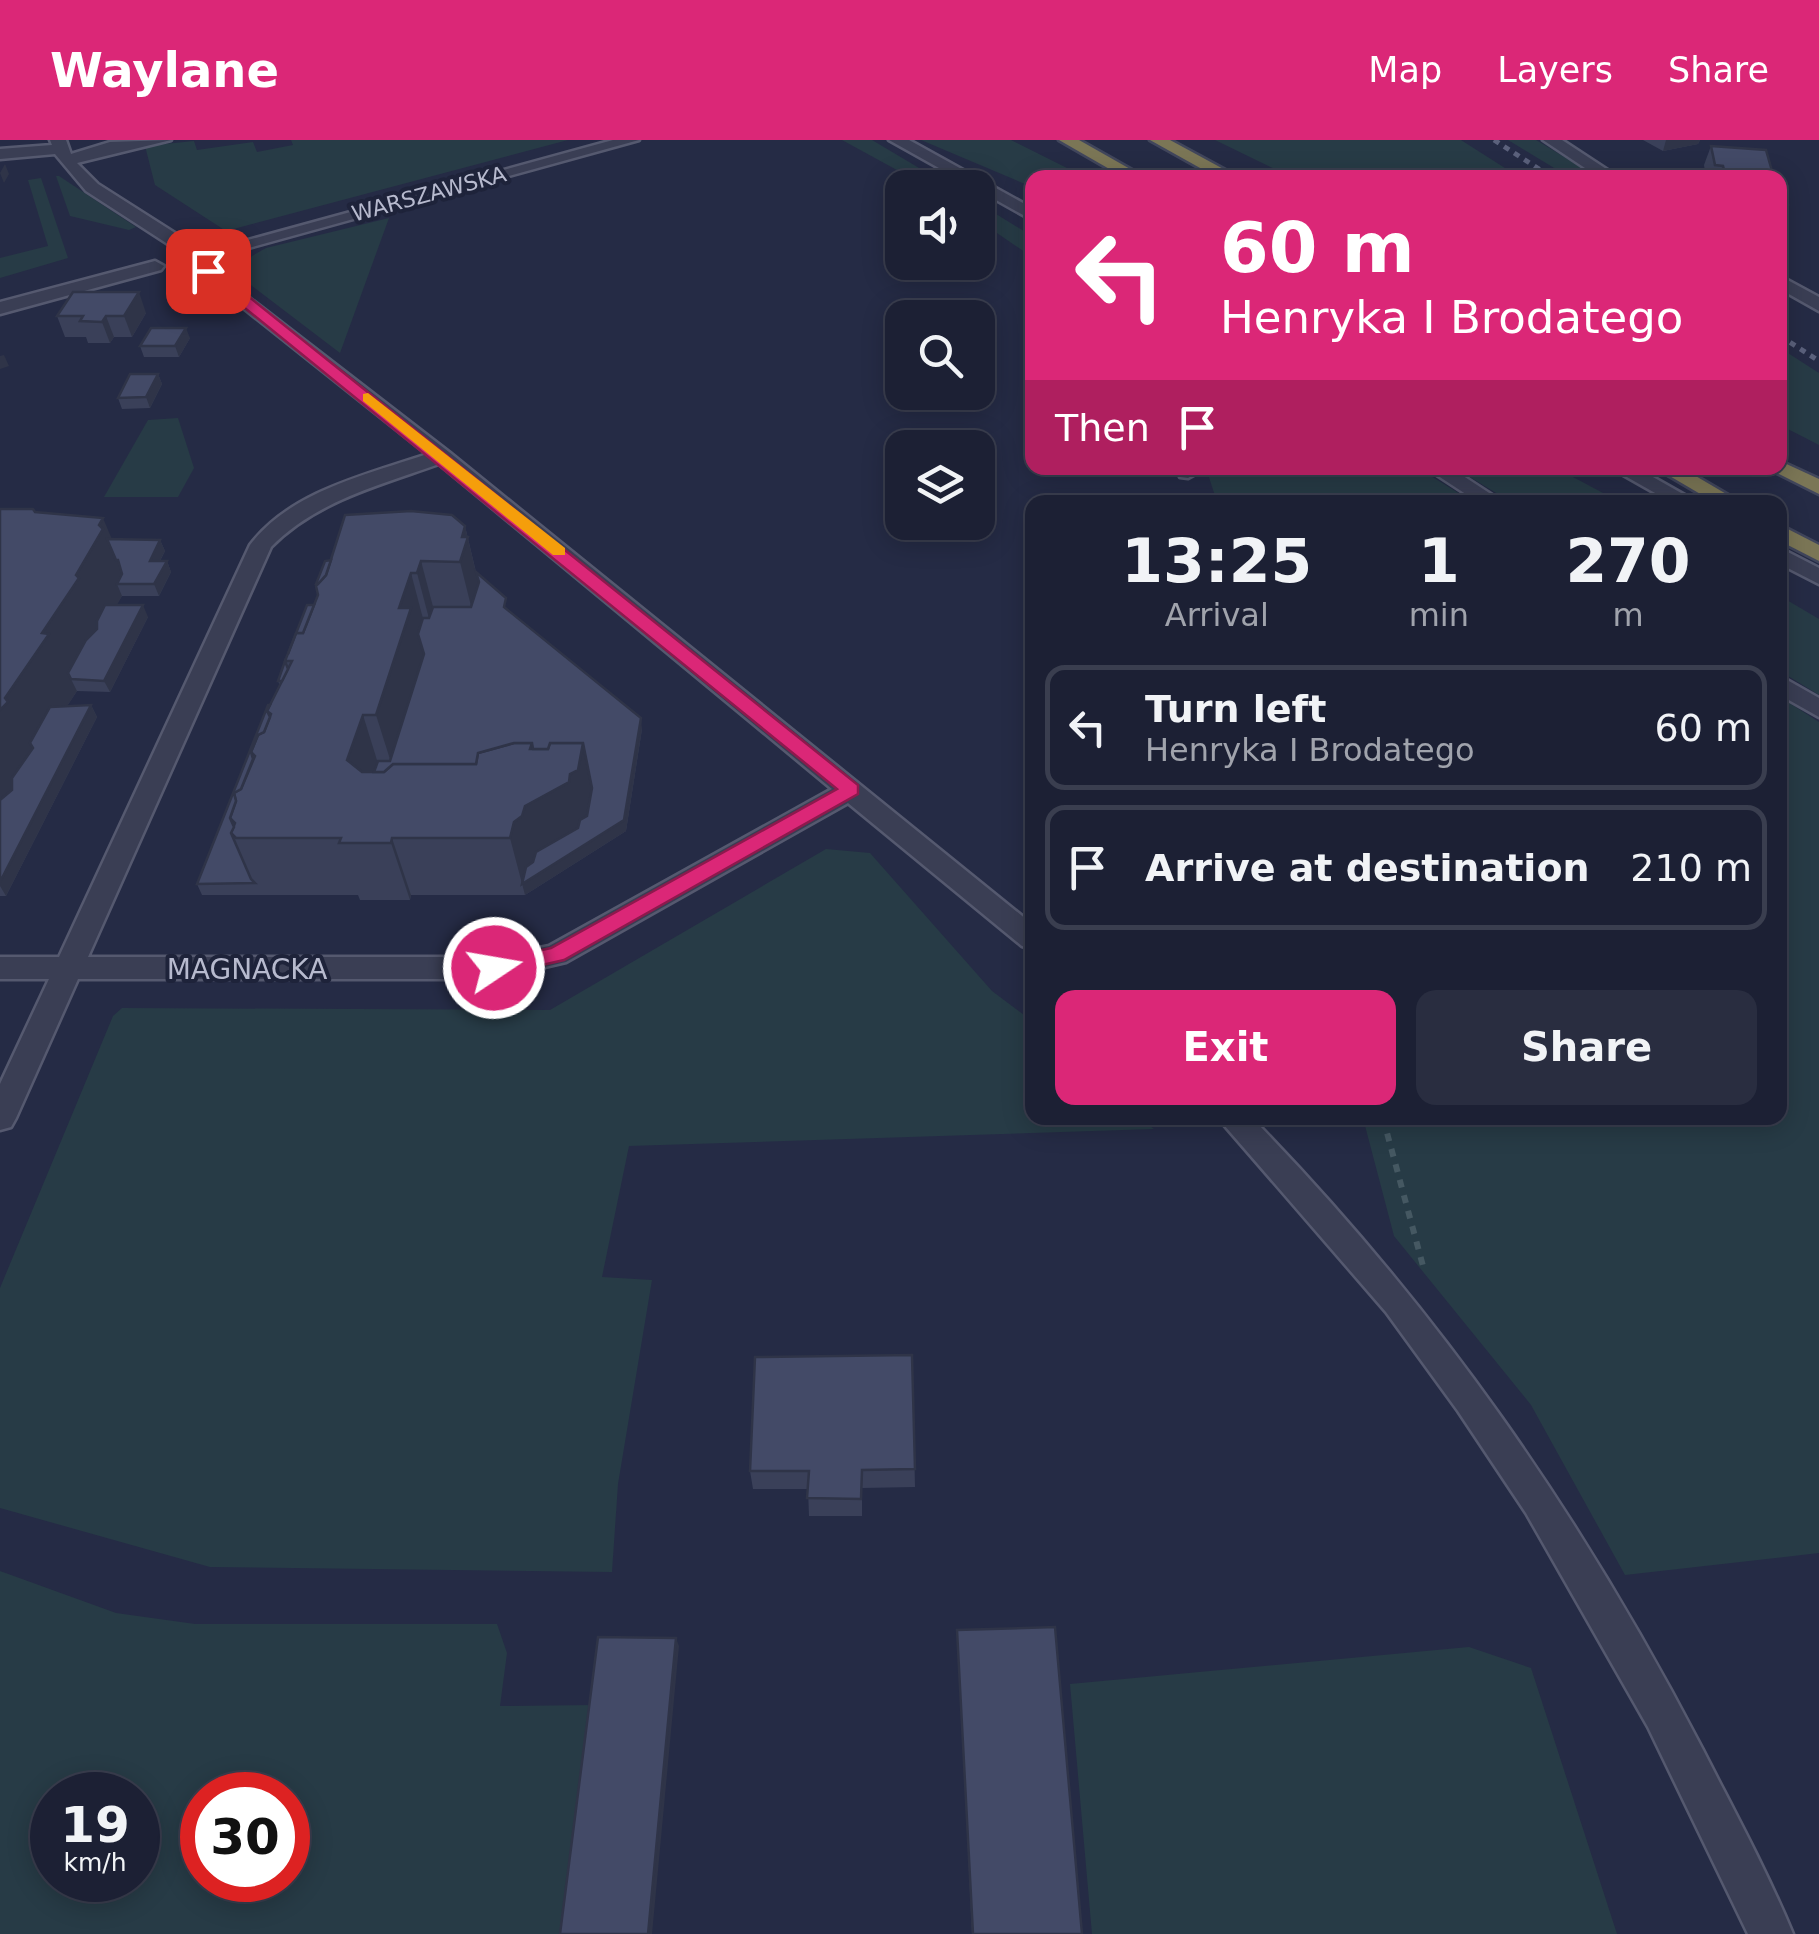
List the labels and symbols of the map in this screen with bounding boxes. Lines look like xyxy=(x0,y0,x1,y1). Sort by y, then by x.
street label: WARSZAWSKA xyxy=(349,161,509,227)
pin xyxy=(166,229,251,314)
position arrow xyxy=(442,916,546,1020)
street label: MAGNACKA xyxy=(167,953,327,986)
speed limit sign: 30 xyxy=(180,1772,310,1902)

